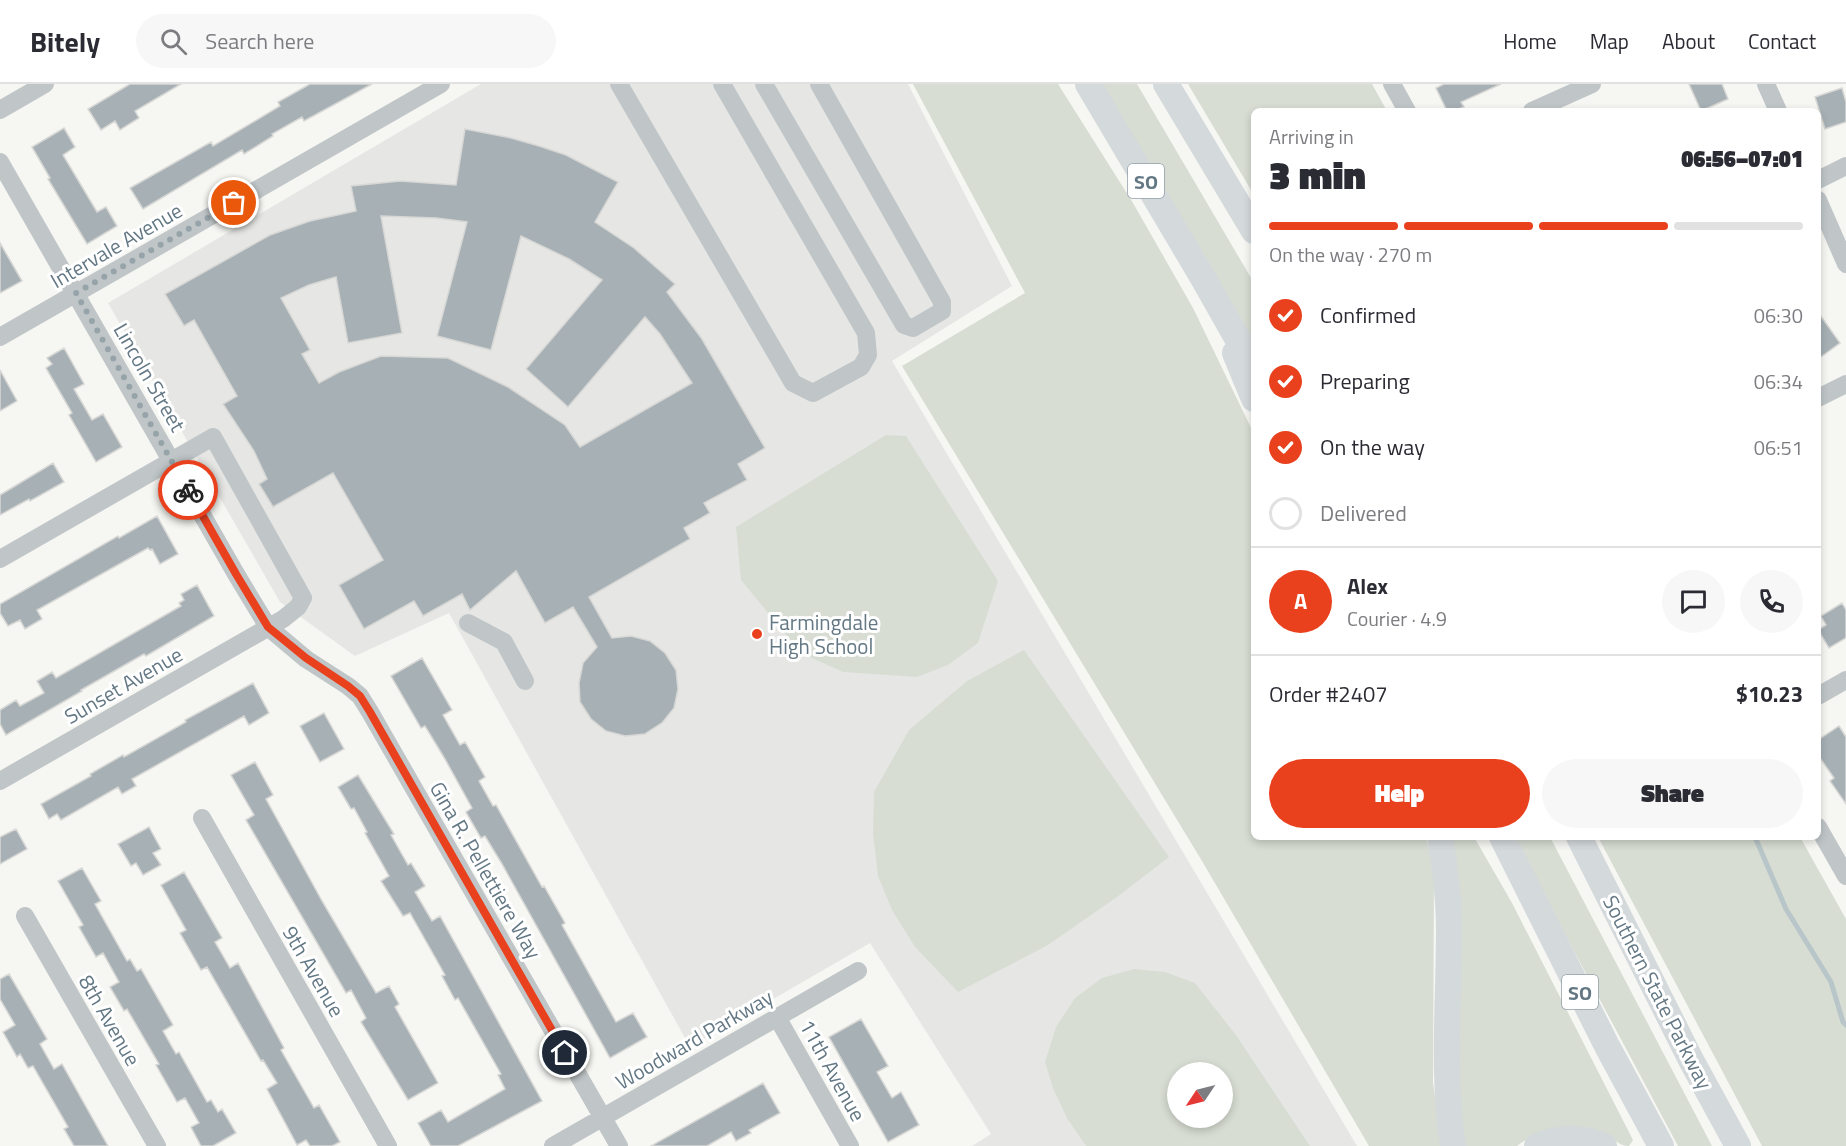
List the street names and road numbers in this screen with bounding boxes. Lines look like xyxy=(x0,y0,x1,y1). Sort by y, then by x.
road number: SO xyxy=(1128,164,1164,198)
street label: Intervale Avenue xyxy=(44,194,188,296)
street label: Lincoln Street xyxy=(106,317,194,438)
street label: Sunset Avenue xyxy=(58,638,188,732)
street label: Gina R. Pellettiere Way xyxy=(422,775,550,965)
street label: Southern State Parkway xyxy=(1595,889,1721,1095)
street label: 9th Avenue xyxy=(275,919,353,1023)
street label: 8th Avenue xyxy=(71,968,149,1072)
road number: SO xyxy=(1562,975,1598,1009)
street label: Woodward Parkway xyxy=(609,981,779,1097)
street label: 11th Avenue xyxy=(792,1013,874,1127)

